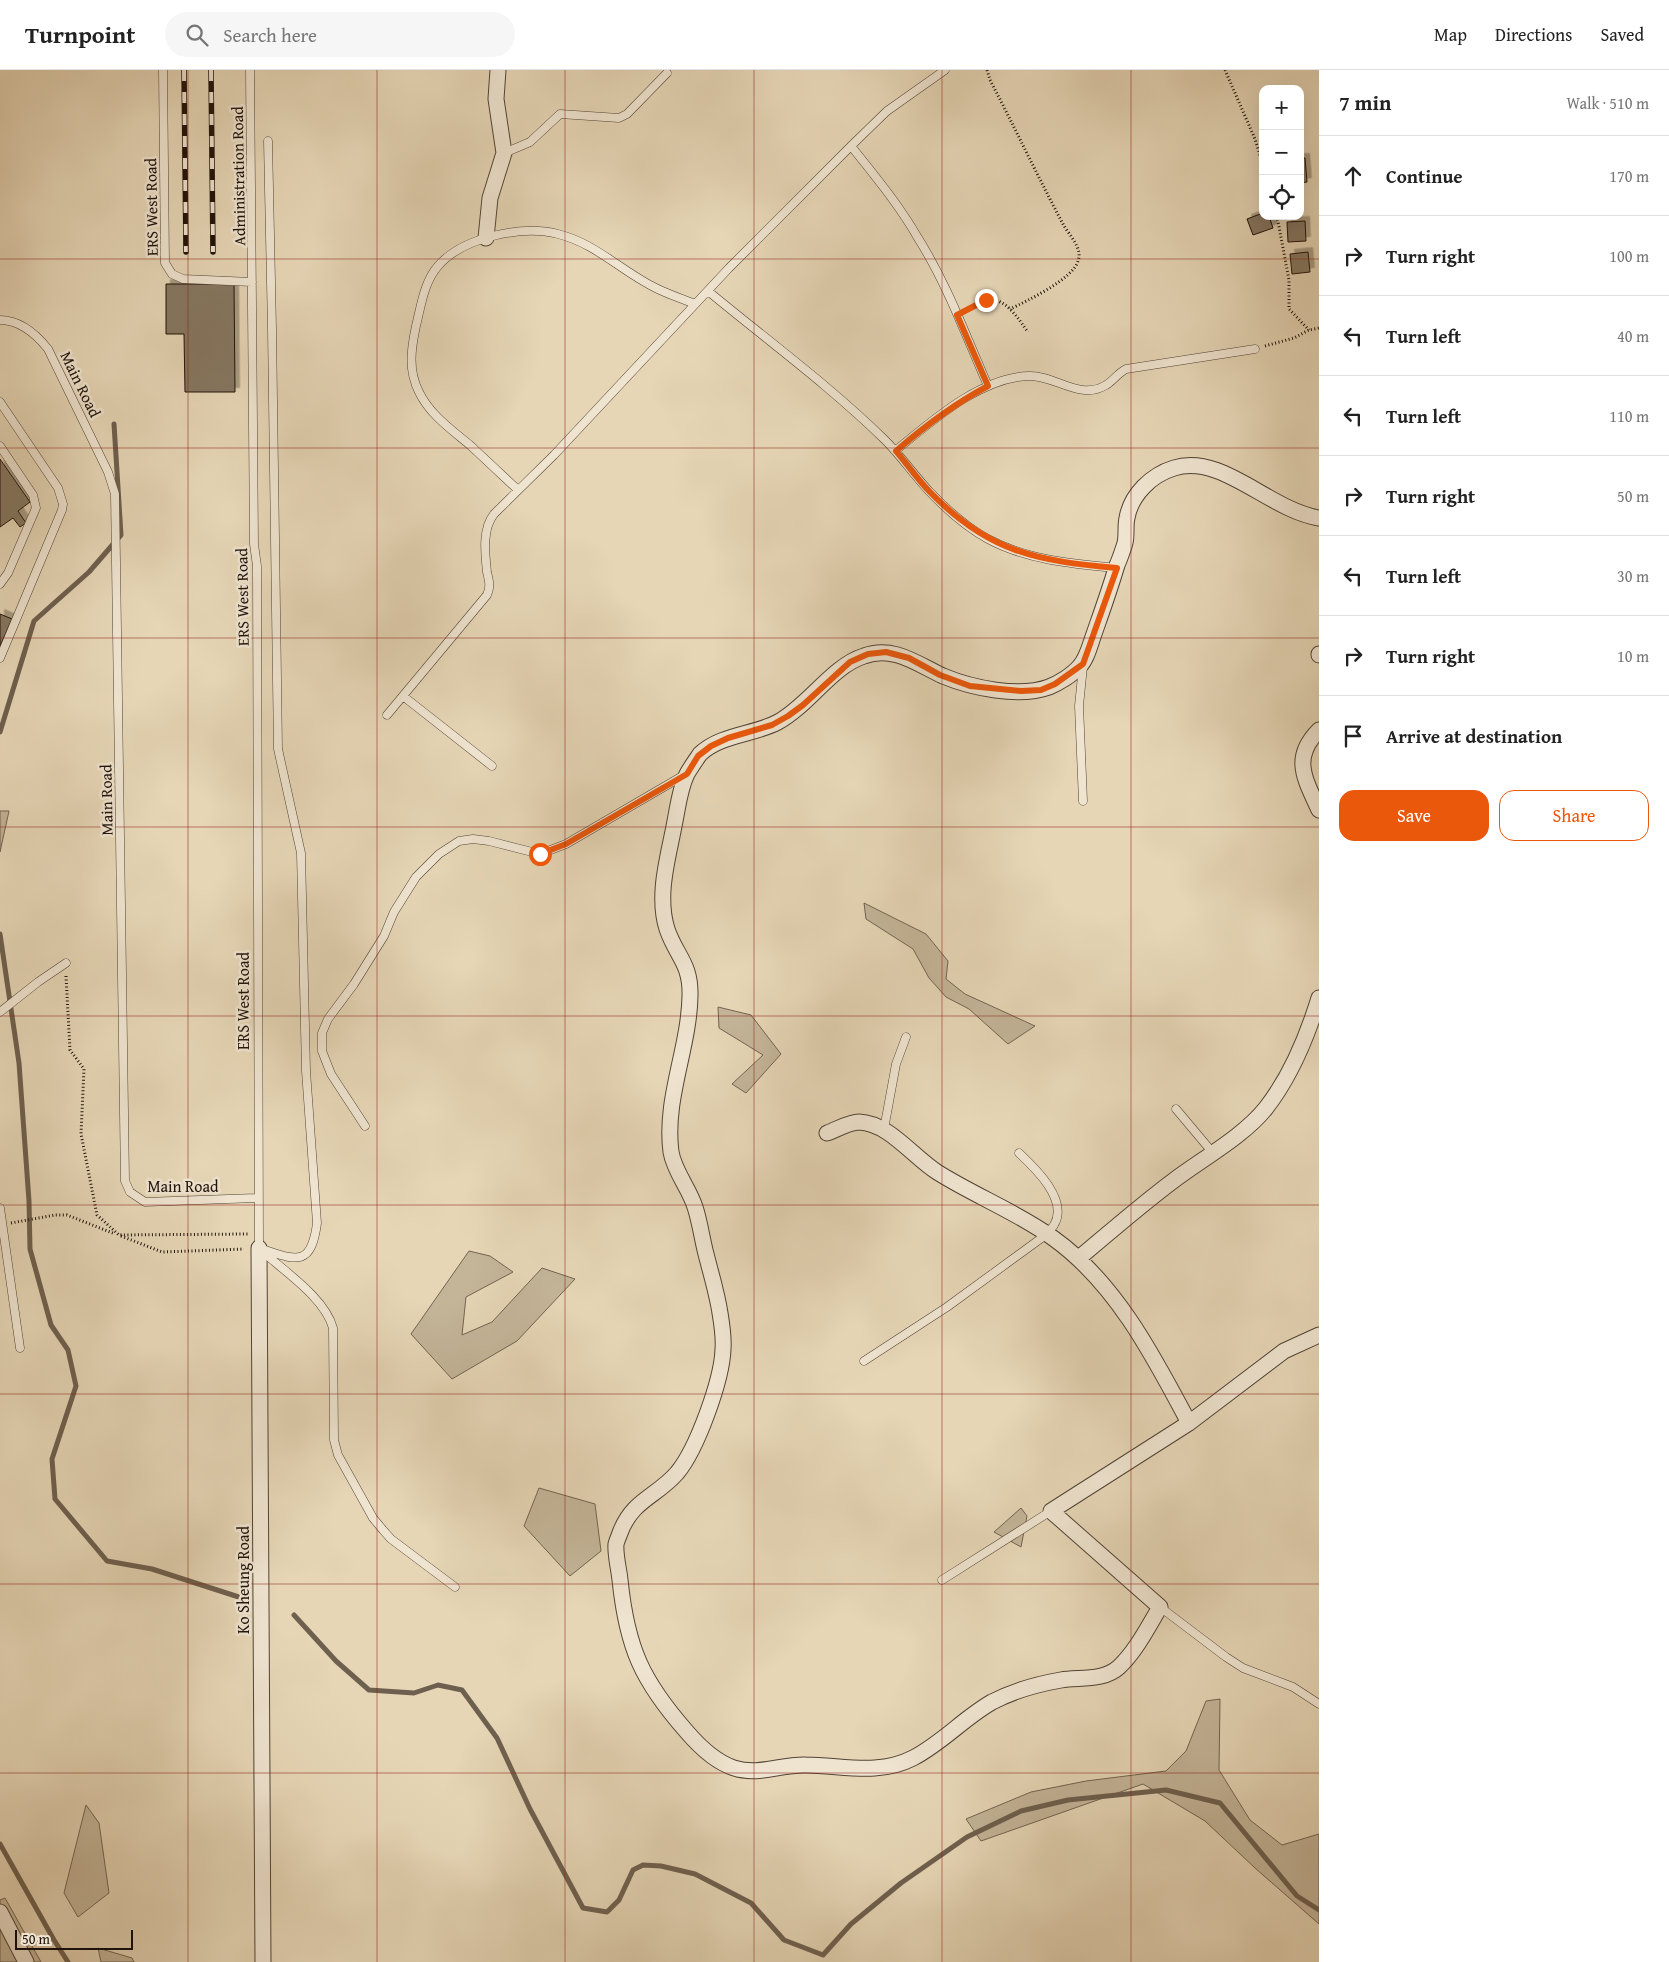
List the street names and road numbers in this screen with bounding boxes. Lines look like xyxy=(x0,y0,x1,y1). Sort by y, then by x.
street label: Administration Road xyxy=(225,106,251,246)
street label: ERS West Road xyxy=(138,157,164,256)
street label: Main Road xyxy=(55,347,108,422)
street label: ERS West Road xyxy=(229,547,255,646)
street label: Main Road xyxy=(93,764,119,836)
street label: ERS West Road xyxy=(231,951,255,1050)
street label: Main Road xyxy=(147,1174,219,1198)
street label: Ko Sheung Road xyxy=(231,1526,255,1634)

